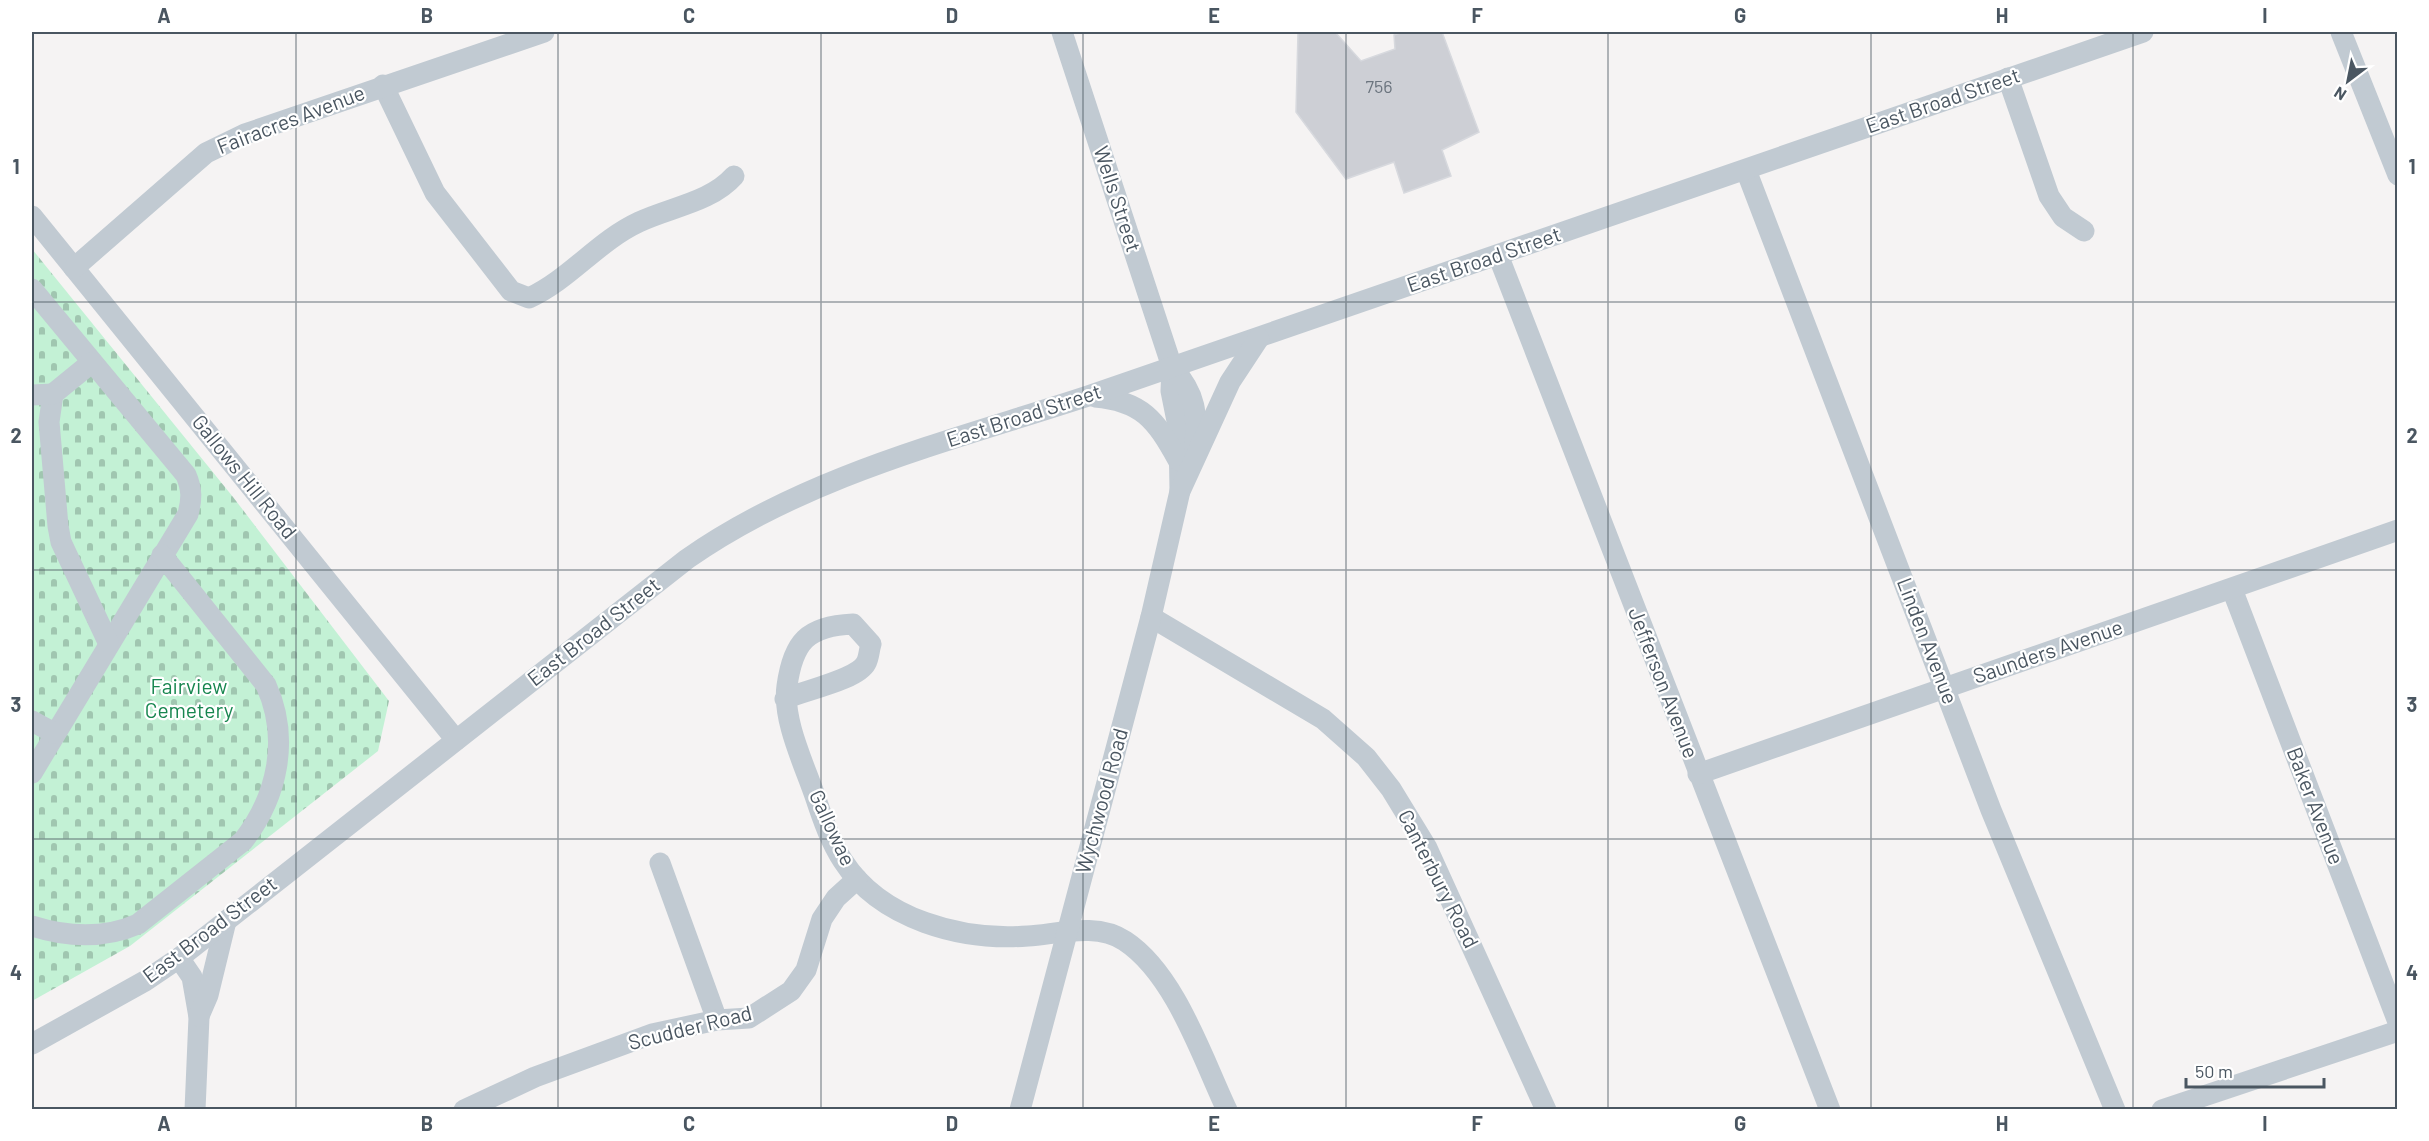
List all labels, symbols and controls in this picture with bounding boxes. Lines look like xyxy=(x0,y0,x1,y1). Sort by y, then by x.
text: A xyxy=(157,3,171,27)
text: B xyxy=(421,3,433,27)
text: C xyxy=(683,3,695,27)
text: D xyxy=(946,3,958,27)
text: E xyxy=(1208,3,1220,27)
text: F xyxy=(1471,3,1483,27)
text: G xyxy=(1734,3,1746,27)
text: H xyxy=(1996,3,2008,27)
text: I xyxy=(2262,3,2268,27)
north arrow xyxy=(2318,51,2378,111)
street label: East Broad Street xyxy=(1862,62,2023,138)
house number: 756 xyxy=(1365,75,1393,97)
street label: Fairacres Avenue xyxy=(213,79,368,158)
text: N xyxy=(2330,83,2349,105)
street label: Wells Street xyxy=(1090,142,1147,255)
text: 1 xyxy=(12,154,20,178)
text: 1 xyxy=(2408,154,2416,178)
street label: East Broad Street xyxy=(1403,221,1564,297)
street label: East Broad Street xyxy=(943,378,1104,451)
street label: Gallows Hill Road xyxy=(188,409,303,543)
text: 2 xyxy=(10,423,22,447)
text: 2 xyxy=(2406,423,2418,447)
street label: East Broad Street xyxy=(522,571,664,690)
street label: Linden Avenue xyxy=(1893,574,1964,707)
street label: Jefferson Avenue xyxy=(1624,603,1705,761)
street label: Saunders Avenue xyxy=(1969,613,2126,688)
park label: Fairview Cemetery xyxy=(145,673,234,722)
text: 3 xyxy=(11,692,21,716)
text: 3 xyxy=(2407,692,2417,716)
street label: Wychwood Road xyxy=(1069,725,1132,876)
street label: Baker Avenue xyxy=(2283,743,2350,868)
street label: Gallowae xyxy=(805,785,862,869)
street label: Canterbury Road xyxy=(1394,805,1485,952)
street label: East Broad Street xyxy=(137,870,281,987)
text: 4 xyxy=(10,960,22,984)
text: 4 xyxy=(2406,960,2418,984)
street label: Scudder Road xyxy=(625,999,754,1054)
scale bar xyxy=(2186,1051,2324,1089)
text: 50 m xyxy=(2195,1060,2233,1082)
text: A xyxy=(157,1111,171,1135)
text: B xyxy=(421,1111,433,1135)
text: C xyxy=(683,1111,695,1135)
text: D xyxy=(946,1111,958,1135)
text: E xyxy=(1208,1111,1220,1135)
text: F xyxy=(1471,1111,1483,1135)
text: G xyxy=(1734,1111,1746,1135)
text: H xyxy=(1996,1111,2008,1135)
text: I xyxy=(2262,1111,2268,1135)

